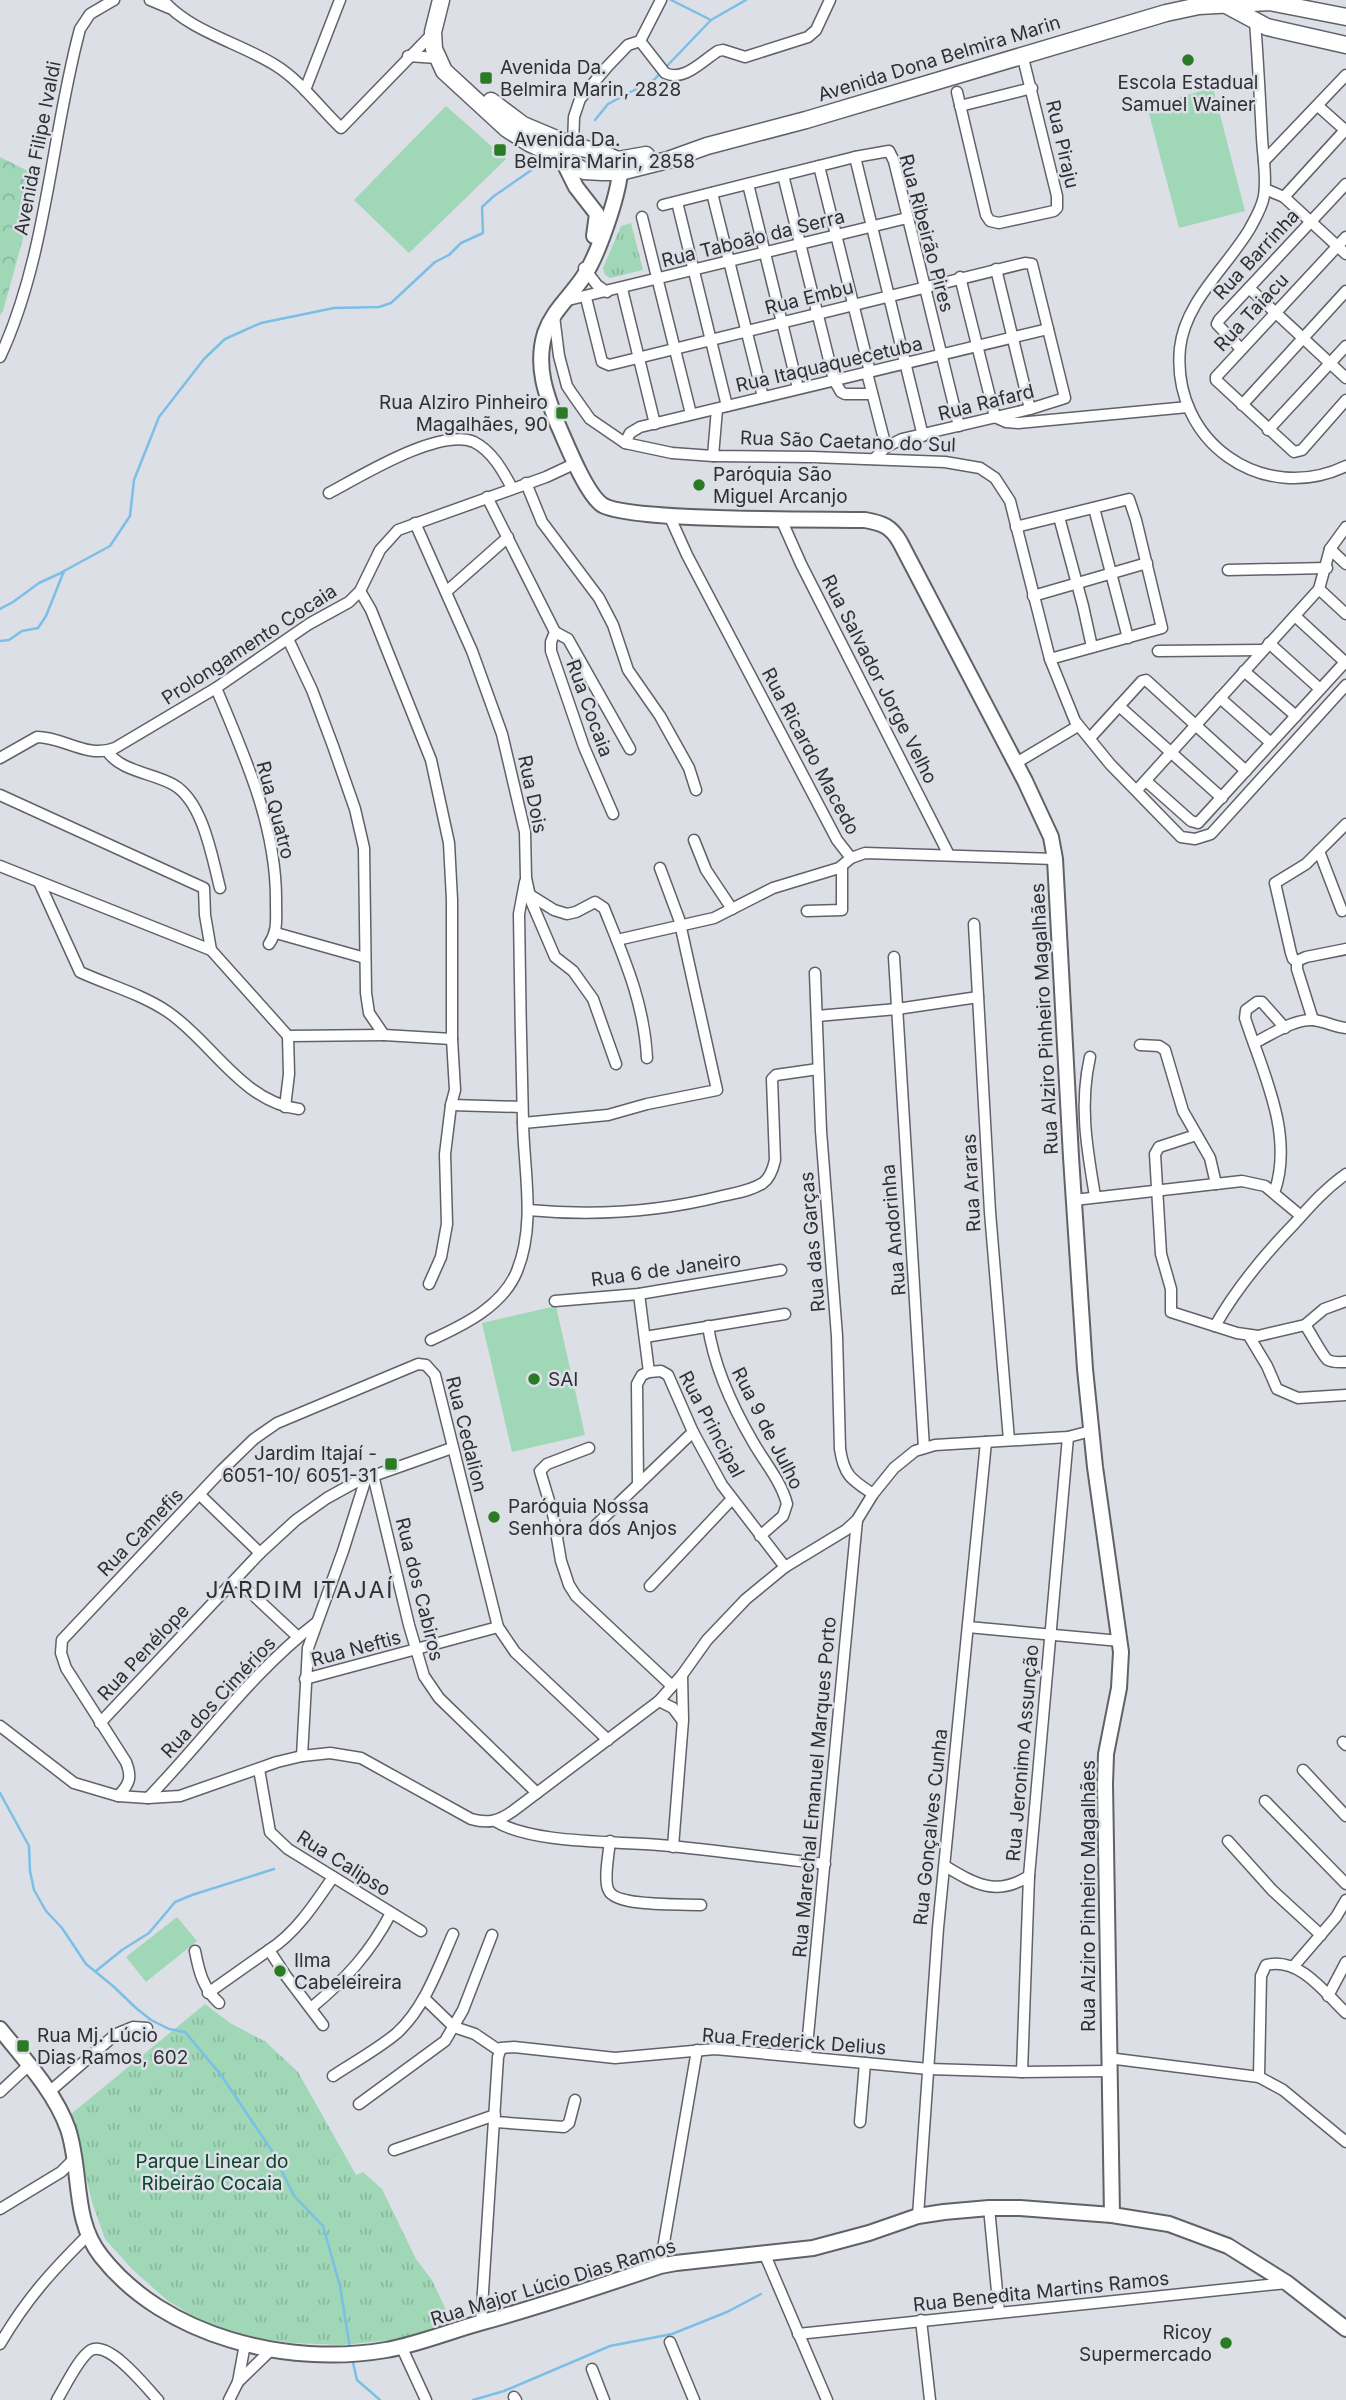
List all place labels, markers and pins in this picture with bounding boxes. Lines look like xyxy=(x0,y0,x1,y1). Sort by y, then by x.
marker: Escola Estadual Samuel Wainer xyxy=(1180,52,1196,68)
place label: Avenida Da. Belmira Marin, 2828 xyxy=(500,56,681,101)
marker: Avenida Da. Belmira Marin, 2828 xyxy=(478,70,494,86)
place label: Escola Estadual Samuel Wainer xyxy=(1118,71,1258,116)
place label: Avenida Da. Belmira Marin, 2858 xyxy=(514,128,695,173)
marker: Avenida Da. Belmira Marin, 2858 xyxy=(492,142,508,158)
place label: Rua Alziro Pinheiro Magalhães, 90 xyxy=(379,391,548,436)
marker: Rua Alziro Pinheiro Magalhães, 90 xyxy=(554,405,570,421)
place label: Paróquia São Miguel Arcanjo xyxy=(713,463,848,508)
marker: Paróquia São Miguel Arcanjo xyxy=(691,477,707,493)
place label: SAI xyxy=(548,1368,578,1391)
marker: SAI xyxy=(526,1371,542,1387)
place label: Jardim Itajaí - 6051-10/ 6051-31 xyxy=(222,1442,377,1487)
marker: Jardim Itajaí - 6051-10/ 6051-31 xyxy=(383,1456,399,1472)
place label: Paróquia Nossa Senhora dos Anjos xyxy=(508,1495,677,1540)
marker: Paróquia Nossa Senhora dos Anjos xyxy=(486,1509,502,1525)
place label: Ilma Cabeleireira xyxy=(294,1949,402,1994)
marker: Ilma Cabeleireira xyxy=(272,1963,288,1979)
place label: Rua Mj. Lúcio Dias Ramos, 602 xyxy=(37,2024,188,2069)
marker: Rua Mj. Lúcio Dias Ramos, 602 xyxy=(15,2038,31,2054)
place label: Ricoy Supermercado xyxy=(1079,2321,1212,2366)
marker: Ricoy Supermercado xyxy=(1218,2335,1234,2351)

